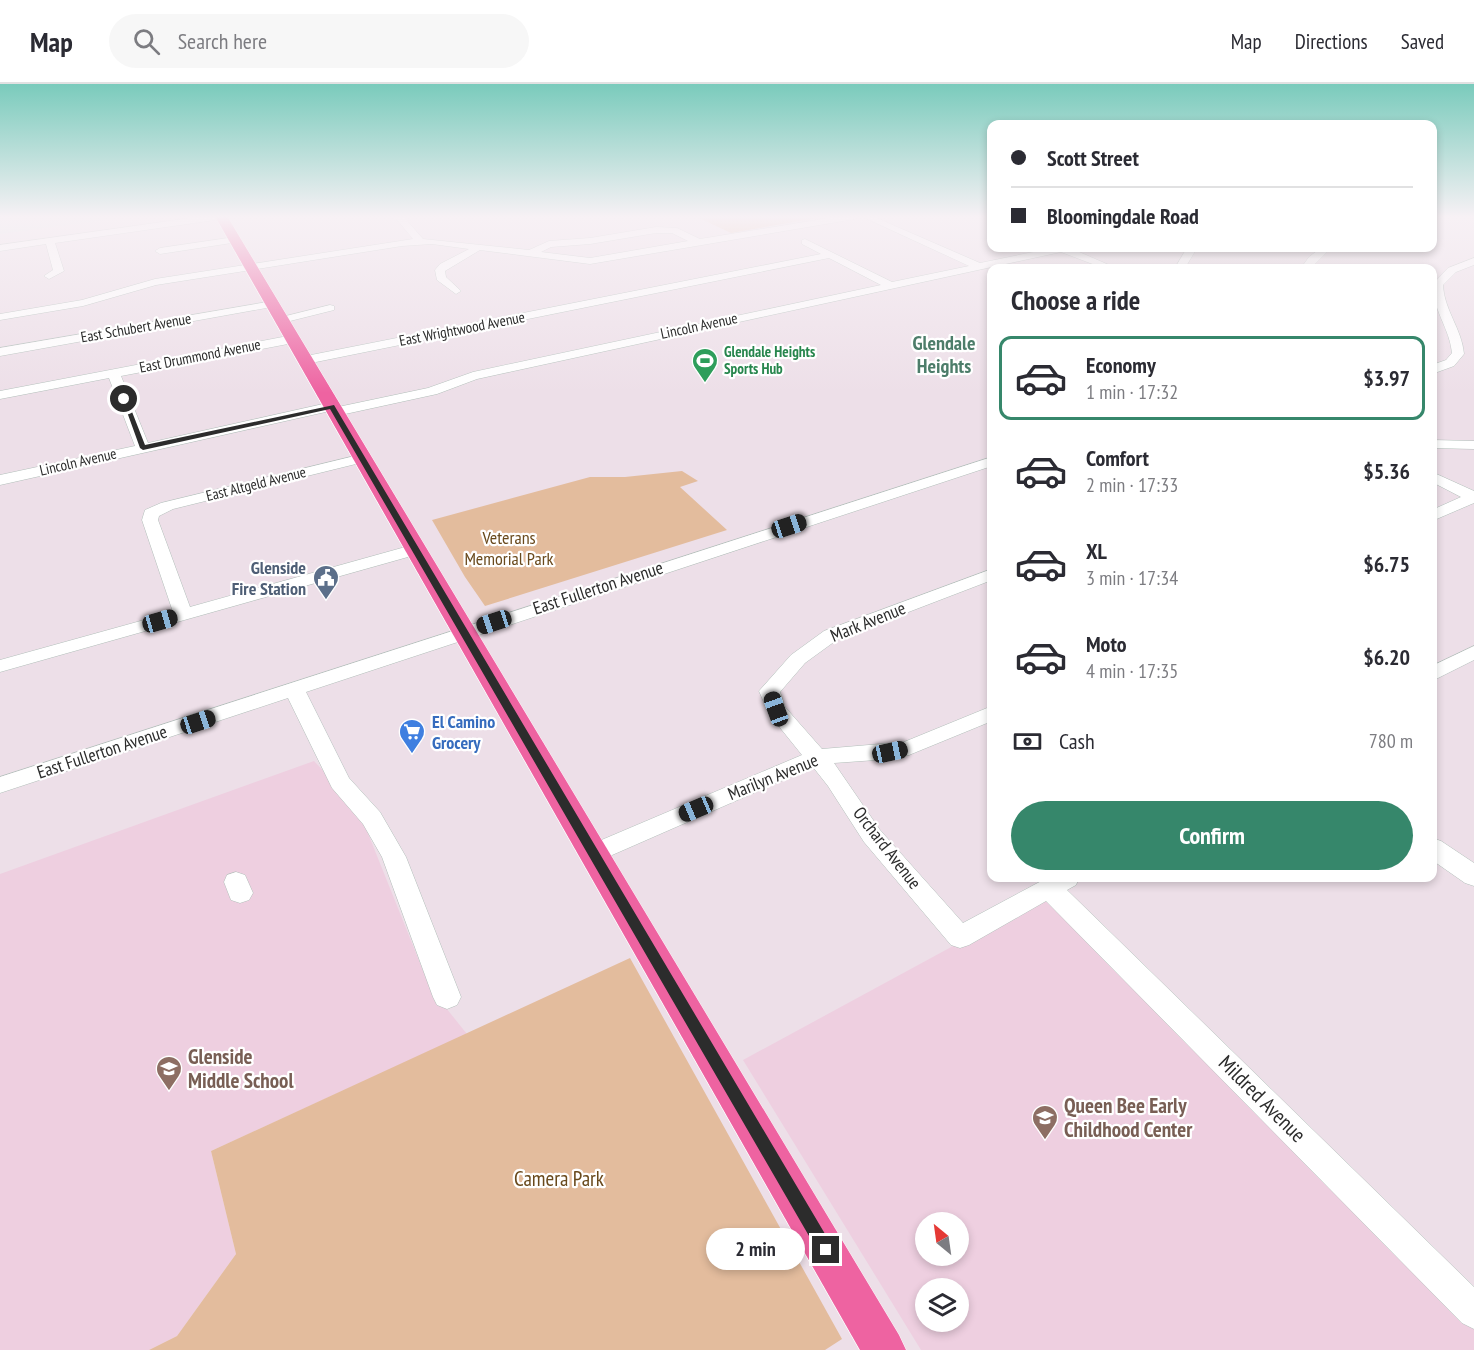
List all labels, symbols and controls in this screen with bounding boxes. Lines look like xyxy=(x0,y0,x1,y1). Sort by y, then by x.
search box xyxy=(109,14,529,68)
text: Map xyxy=(30,23,73,60)
icon: search xyxy=(130,25,163,58)
text: Search here xyxy=(178,27,267,55)
text: Map xyxy=(1231,28,1262,55)
text: Directions xyxy=(1295,28,1368,55)
text: Saved xyxy=(1401,28,1444,55)
text: Scott Street xyxy=(1047,144,1139,172)
text: Bloomingdale Road xyxy=(1047,202,1199,230)
text: Choose a ride xyxy=(1011,283,1140,317)
street label: East Wrightwood Avenue xyxy=(397,307,526,350)
street label: East Schubert Avenue xyxy=(79,308,193,347)
street label: Lincoln Avenue xyxy=(659,308,739,343)
district label: Glendale Heights xyxy=(912,330,976,379)
street label: East Drummond Avenue xyxy=(138,334,262,377)
place label: Glendale Heights Sports Hub xyxy=(724,342,815,378)
sports icon: Glendale Heights Sports Hub xyxy=(690,346,720,384)
icon: car xyxy=(1014,351,1068,405)
text: Economy xyxy=(1086,351,1156,379)
text: $3.97 xyxy=(1363,364,1410,392)
text: 1 min · 17:32 xyxy=(1086,379,1178,405)
route start xyxy=(110,385,137,412)
street label: Lincoln Avenue xyxy=(38,443,118,480)
icon: car xyxy=(1014,444,1068,498)
text: Comfort xyxy=(1086,444,1149,472)
text: $5.36 xyxy=(1363,457,1410,485)
street label: East Altgeld Avenue xyxy=(204,462,308,505)
text: 2 min · 17:33 xyxy=(1086,472,1178,498)
car xyxy=(769,512,809,540)
park label: Veterans Memorial Park xyxy=(464,526,554,570)
icon: car xyxy=(1014,537,1068,591)
text: XL xyxy=(1086,537,1107,565)
text: $6.75 xyxy=(1363,550,1410,578)
place label: Glenside Fire Station xyxy=(232,556,306,600)
street label: East Fullerton Avenue xyxy=(530,556,666,619)
public building icon: Glenside Fire Station xyxy=(311,563,341,601)
text: 3 min · 17:34 xyxy=(1086,565,1178,591)
street label: Mark Avenue xyxy=(827,596,909,647)
car xyxy=(140,607,180,635)
car xyxy=(474,608,514,636)
icon: car xyxy=(1014,630,1068,684)
text: Moto xyxy=(1086,630,1127,658)
text: $6.20 xyxy=(1363,643,1410,671)
text: 4 min · 17:35 xyxy=(1086,658,1178,684)
car xyxy=(761,689,791,729)
car xyxy=(178,708,218,736)
place label: El Camino Grocery xyxy=(432,710,495,754)
supermarket icon: El Camino Grocery xyxy=(397,717,427,755)
street label: East Fullerton Avenue xyxy=(34,720,170,783)
icon: cash xyxy=(1011,725,1044,758)
text: Cash xyxy=(1059,727,1095,755)
text: 780 m xyxy=(1369,728,1413,754)
car xyxy=(871,739,909,765)
street label: Marilyn Avenue xyxy=(724,748,821,805)
car xyxy=(676,794,716,824)
button: Confirm xyxy=(1011,801,1413,870)
street label: Orchard Avenue xyxy=(848,802,927,893)
place label: Glenside Middle School xyxy=(188,1043,294,1094)
street label: Mildred Avenue xyxy=(1213,1049,1312,1148)
school or university icon: Glenside Middle School xyxy=(154,1054,184,1092)
place label: Queen Bee Early Childhood Center xyxy=(1064,1092,1193,1143)
school or university icon: Queen Bee Early Childhood Center xyxy=(1030,1103,1060,1141)
park label: Camera Park xyxy=(514,1165,604,1192)
north arrow xyxy=(915,1212,969,1266)
map controls xyxy=(915,1212,969,1332)
callout: 2 min xyxy=(706,1229,805,1271)
text: 2 min xyxy=(735,1236,776,1262)
route end xyxy=(812,1236,839,1263)
button: layers xyxy=(915,1278,969,1332)

